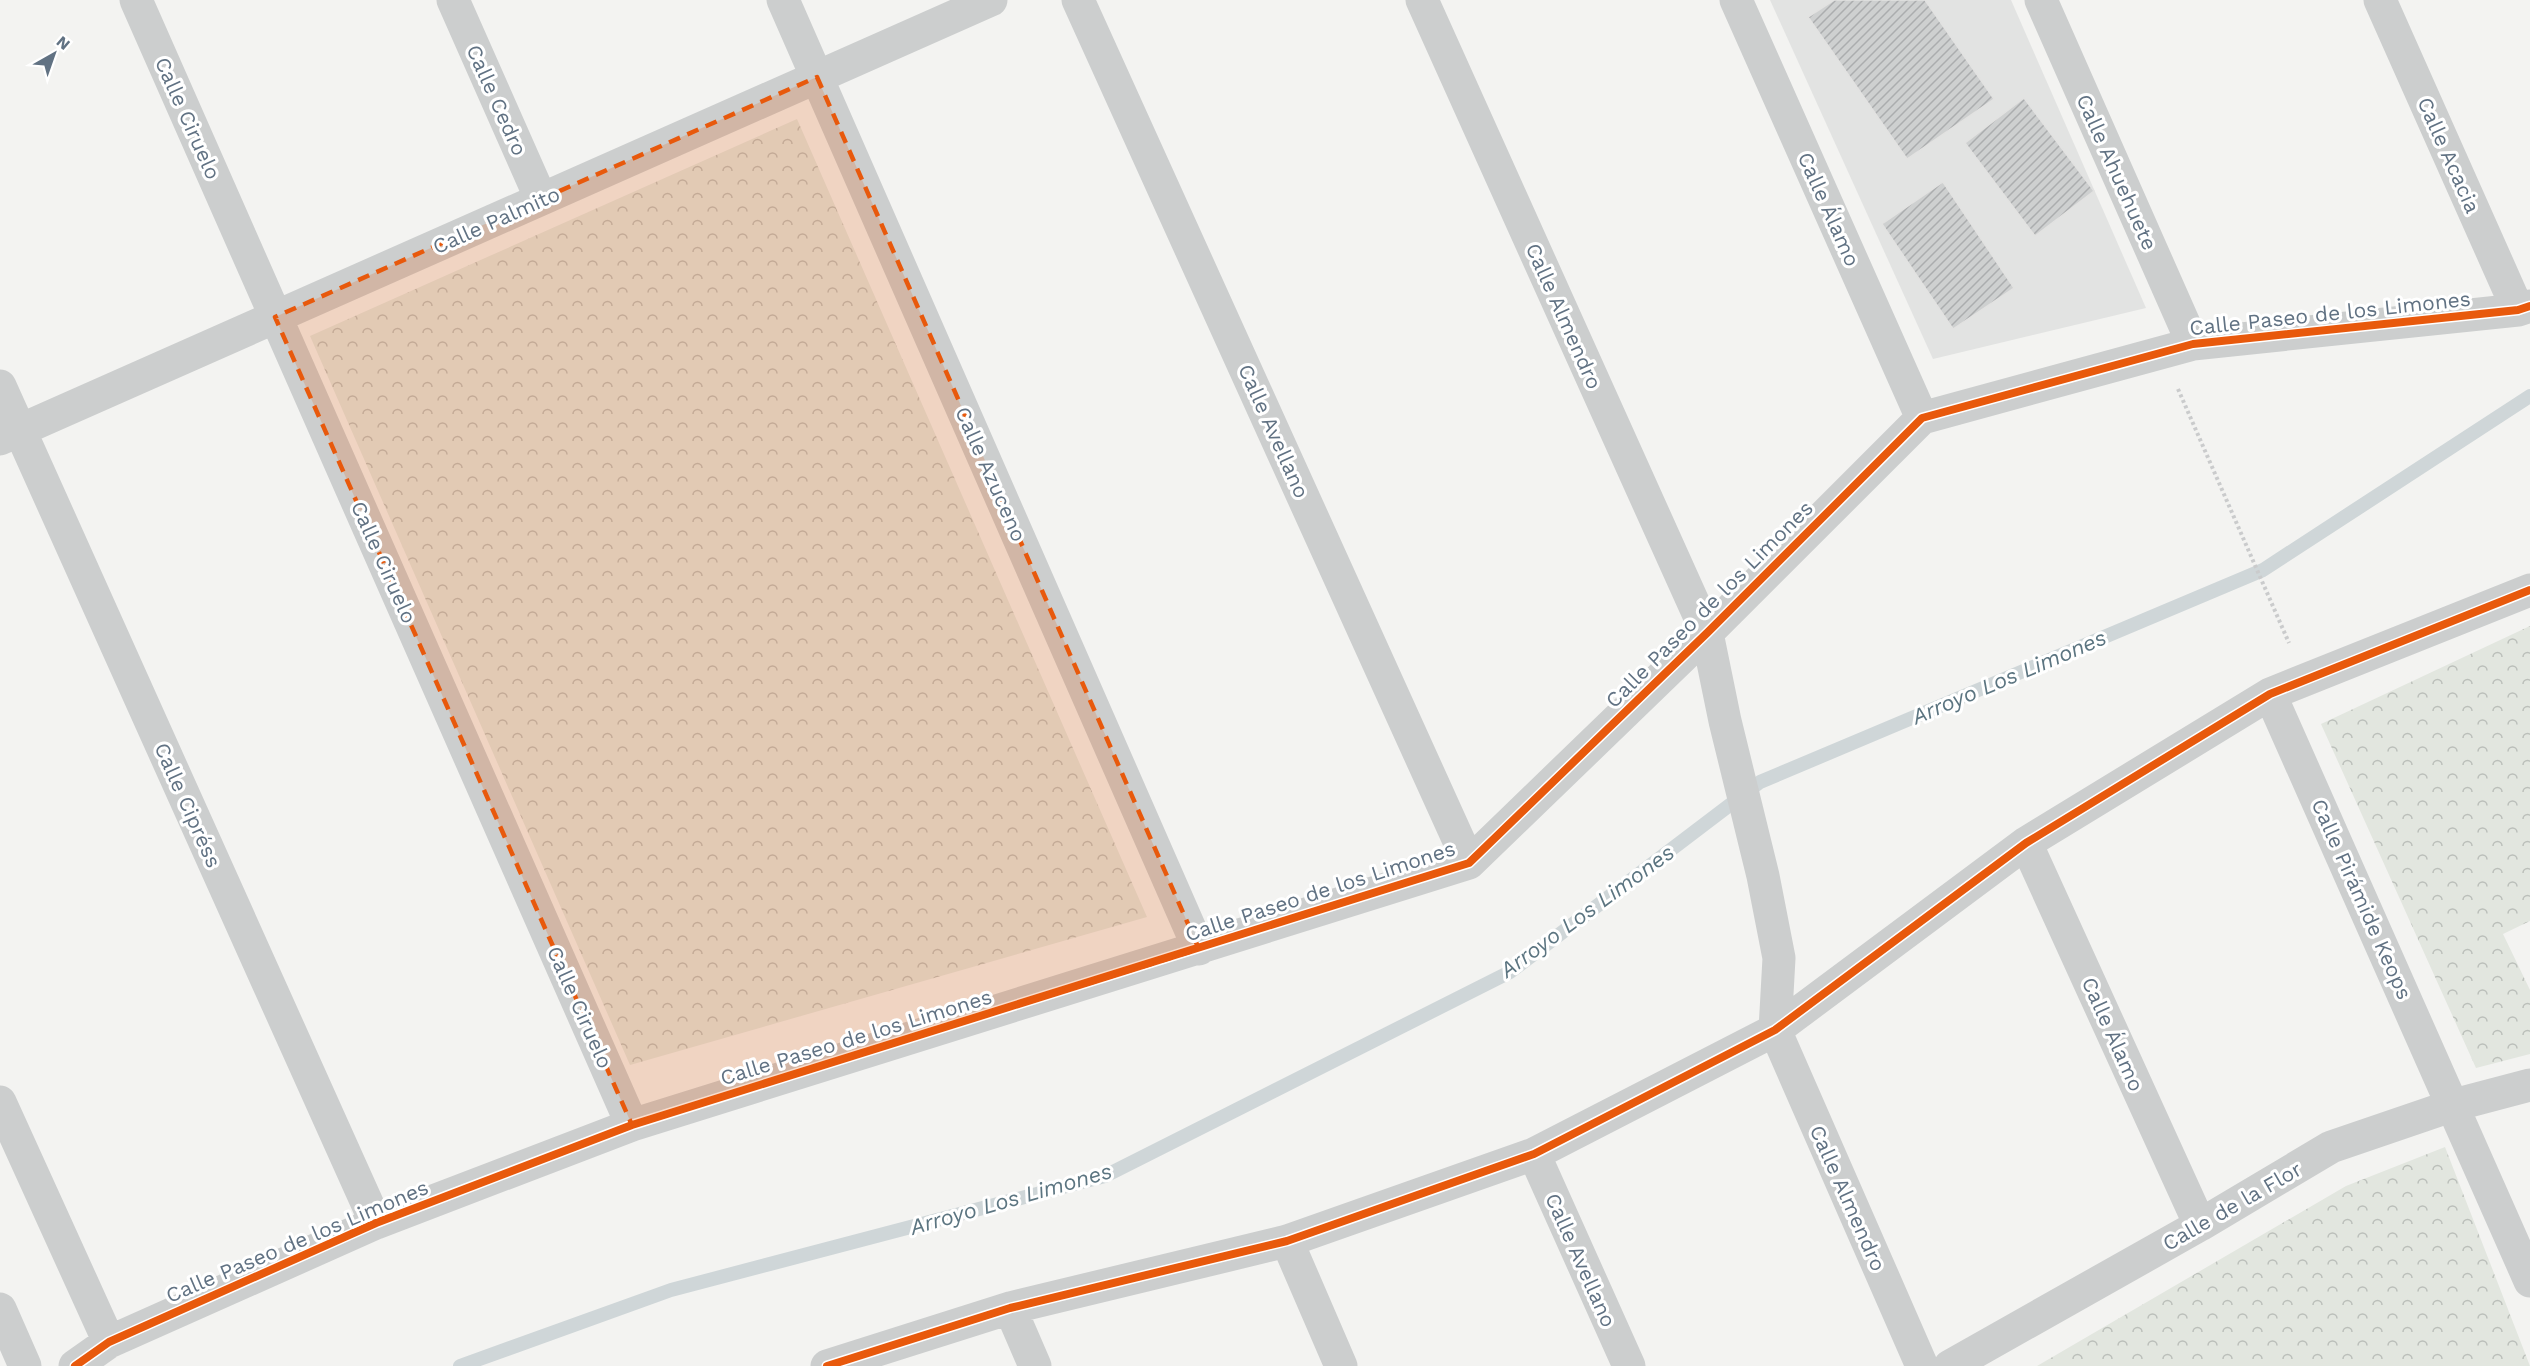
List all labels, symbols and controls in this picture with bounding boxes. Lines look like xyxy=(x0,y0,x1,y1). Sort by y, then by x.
north arrow xyxy=(24,24,84,84)
text: N xyxy=(53,32,74,54)
street label: Calle Cedro xyxy=(461,41,533,159)
street label: Calle Ciruelo xyxy=(150,53,226,183)
street label: Calle Ahuehuete xyxy=(2071,90,2163,254)
street label: Calle Acacia xyxy=(2412,93,2486,217)
street label: Calle Álamo xyxy=(1793,148,1865,270)
street label: Calle Palmito xyxy=(429,181,563,259)
street label: Calle Almendro xyxy=(1521,239,1607,393)
street label: Calle Paseo de los Limones xyxy=(2188,286,2472,340)
street label: Calle Avellano xyxy=(1233,360,1315,502)
street label: Calle Azuceno xyxy=(950,403,1032,545)
street label: Calle Paseo de los Limones xyxy=(1600,495,1818,713)
street label: Calle Ciruelo xyxy=(346,497,422,627)
water label: Arroyo Los Limones xyxy=(1907,625,2110,730)
street label: Calle Cipréss xyxy=(149,739,227,871)
street label: Calle Pirámide Keops xyxy=(2306,795,2418,1003)
street label: Calle Paseo de los Limones xyxy=(1182,835,1458,947)
water label: Arroyo Los Limones xyxy=(1494,840,1679,983)
street label: Calle Ciruelo xyxy=(542,942,618,1072)
street label: Calle Álamo xyxy=(2077,973,2149,1095)
street label: Calle Paseo de los Limones xyxy=(717,984,995,1090)
street label: Calle Almendro xyxy=(1805,1121,1891,1275)
street label: Calle de la Flor xyxy=(2158,1156,2306,1256)
water label: Arroyo Los Limones xyxy=(906,1158,1115,1240)
street label: Calle Paseo de los Limones xyxy=(162,1174,432,1308)
street label: Calle Avellano xyxy=(1540,1189,1622,1331)

